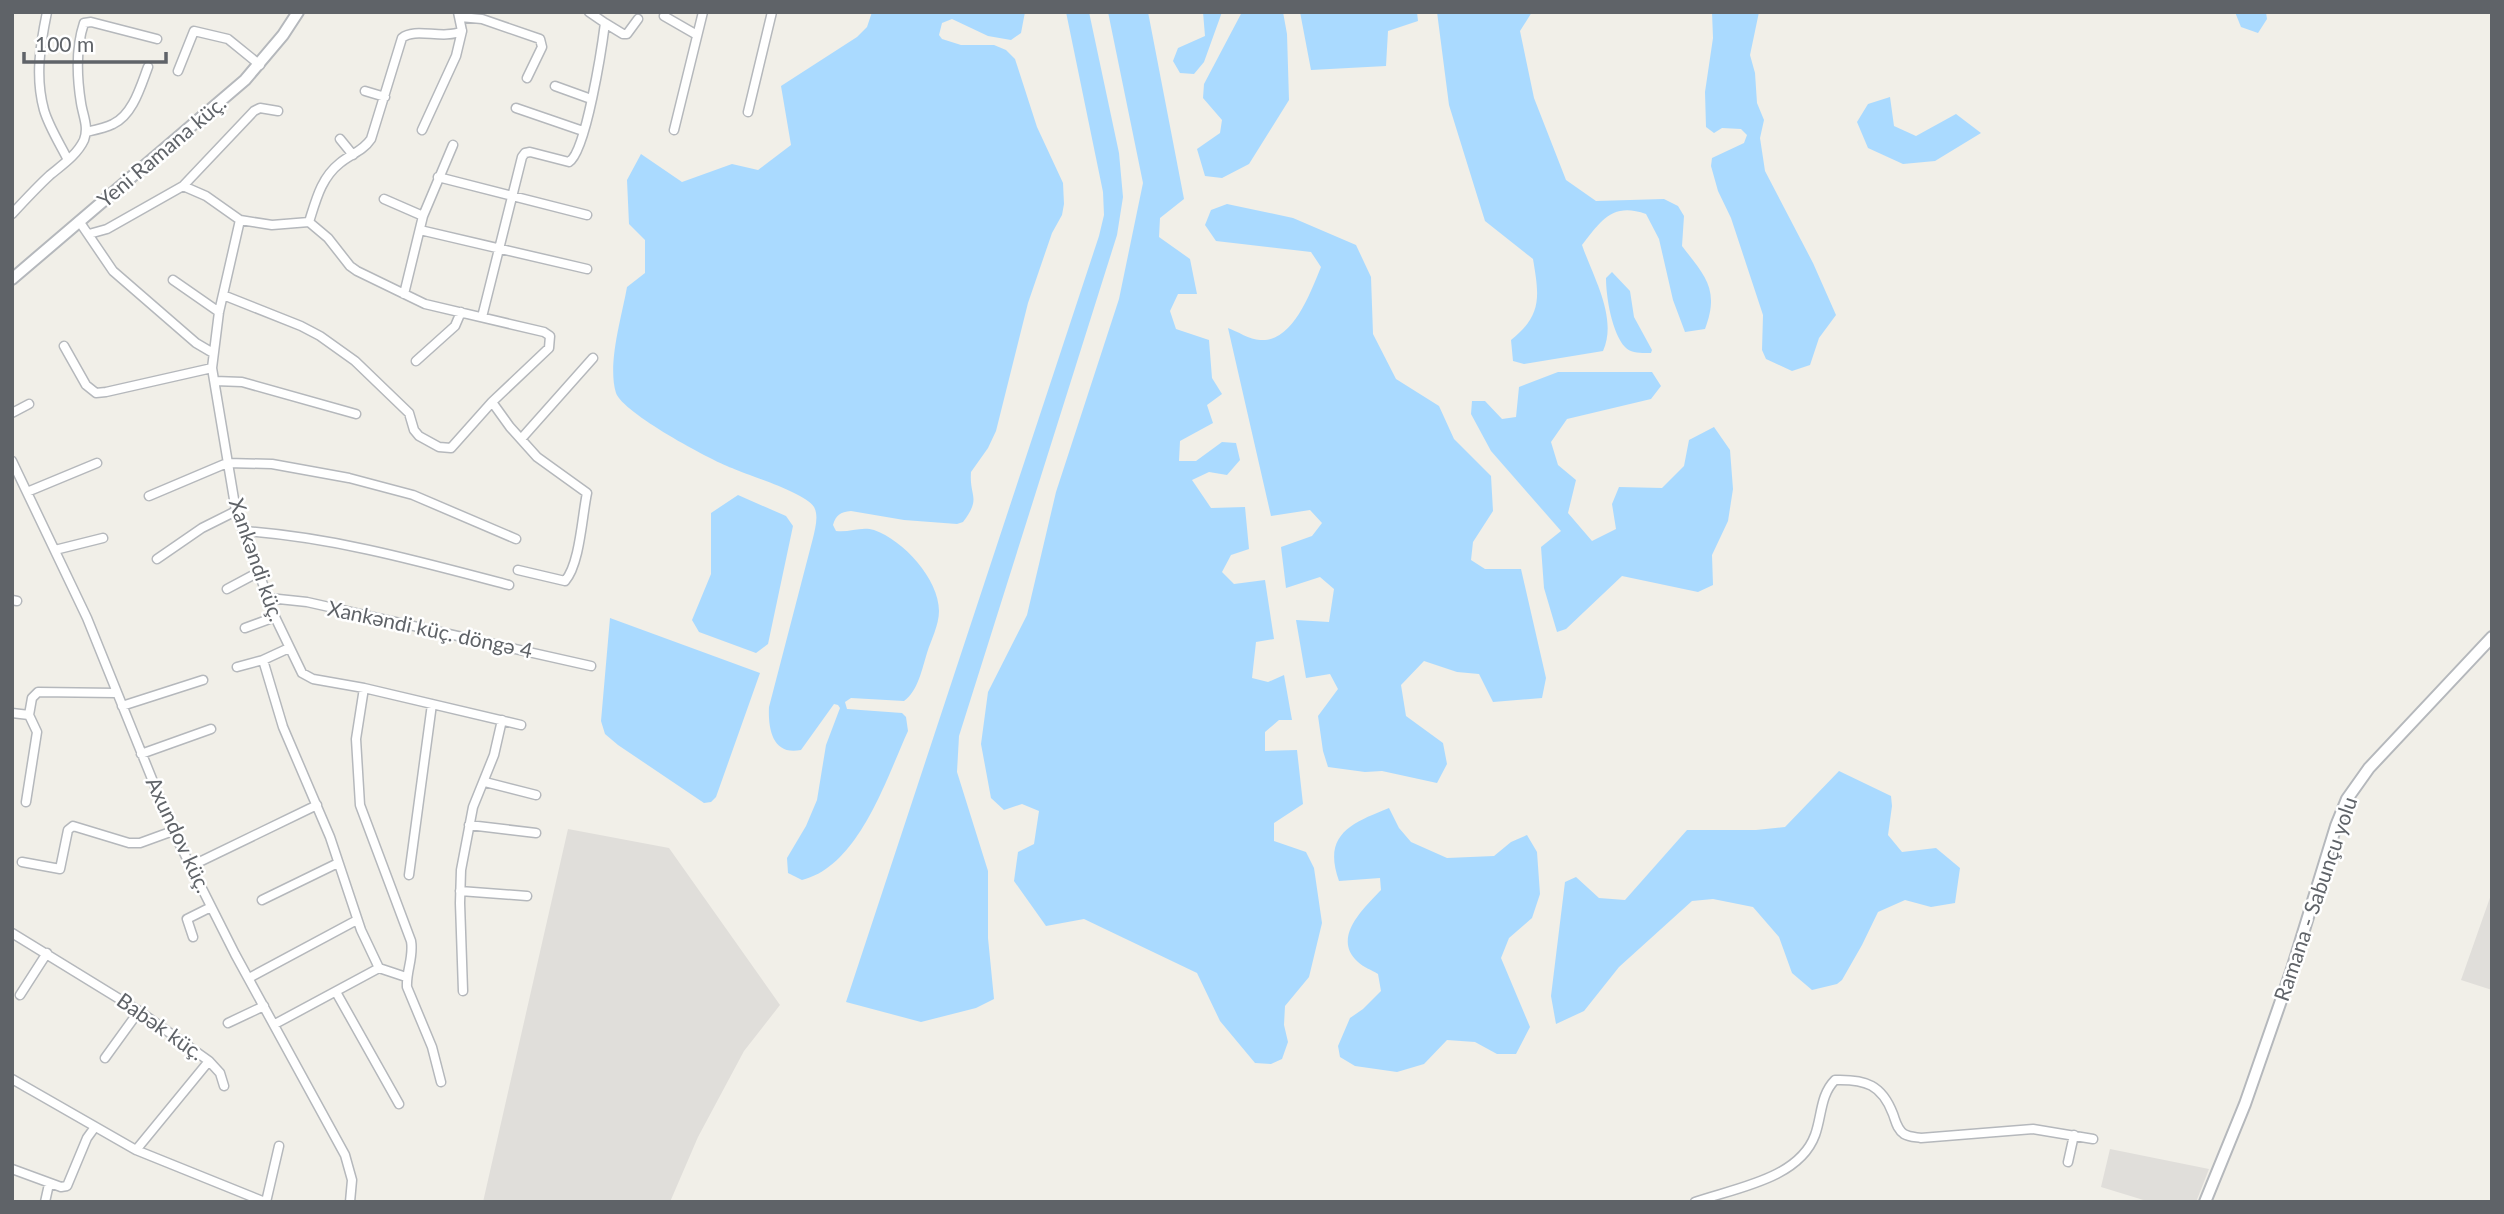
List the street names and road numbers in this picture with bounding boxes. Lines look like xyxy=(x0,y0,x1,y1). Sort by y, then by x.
street label: Yeni Ramana küç. xyxy=(92,90,230,212)
street label: Xankəndi küç. xyxy=(225,495,290,624)
street label: Xankəndi küç. döngə 4 xyxy=(326,595,535,662)
street label: Axundov küç. xyxy=(142,773,217,896)
street label: Ramana - Sabunçu yolu xyxy=(2268,793,2361,1004)
street label: Babək küç. xyxy=(113,987,209,1065)

